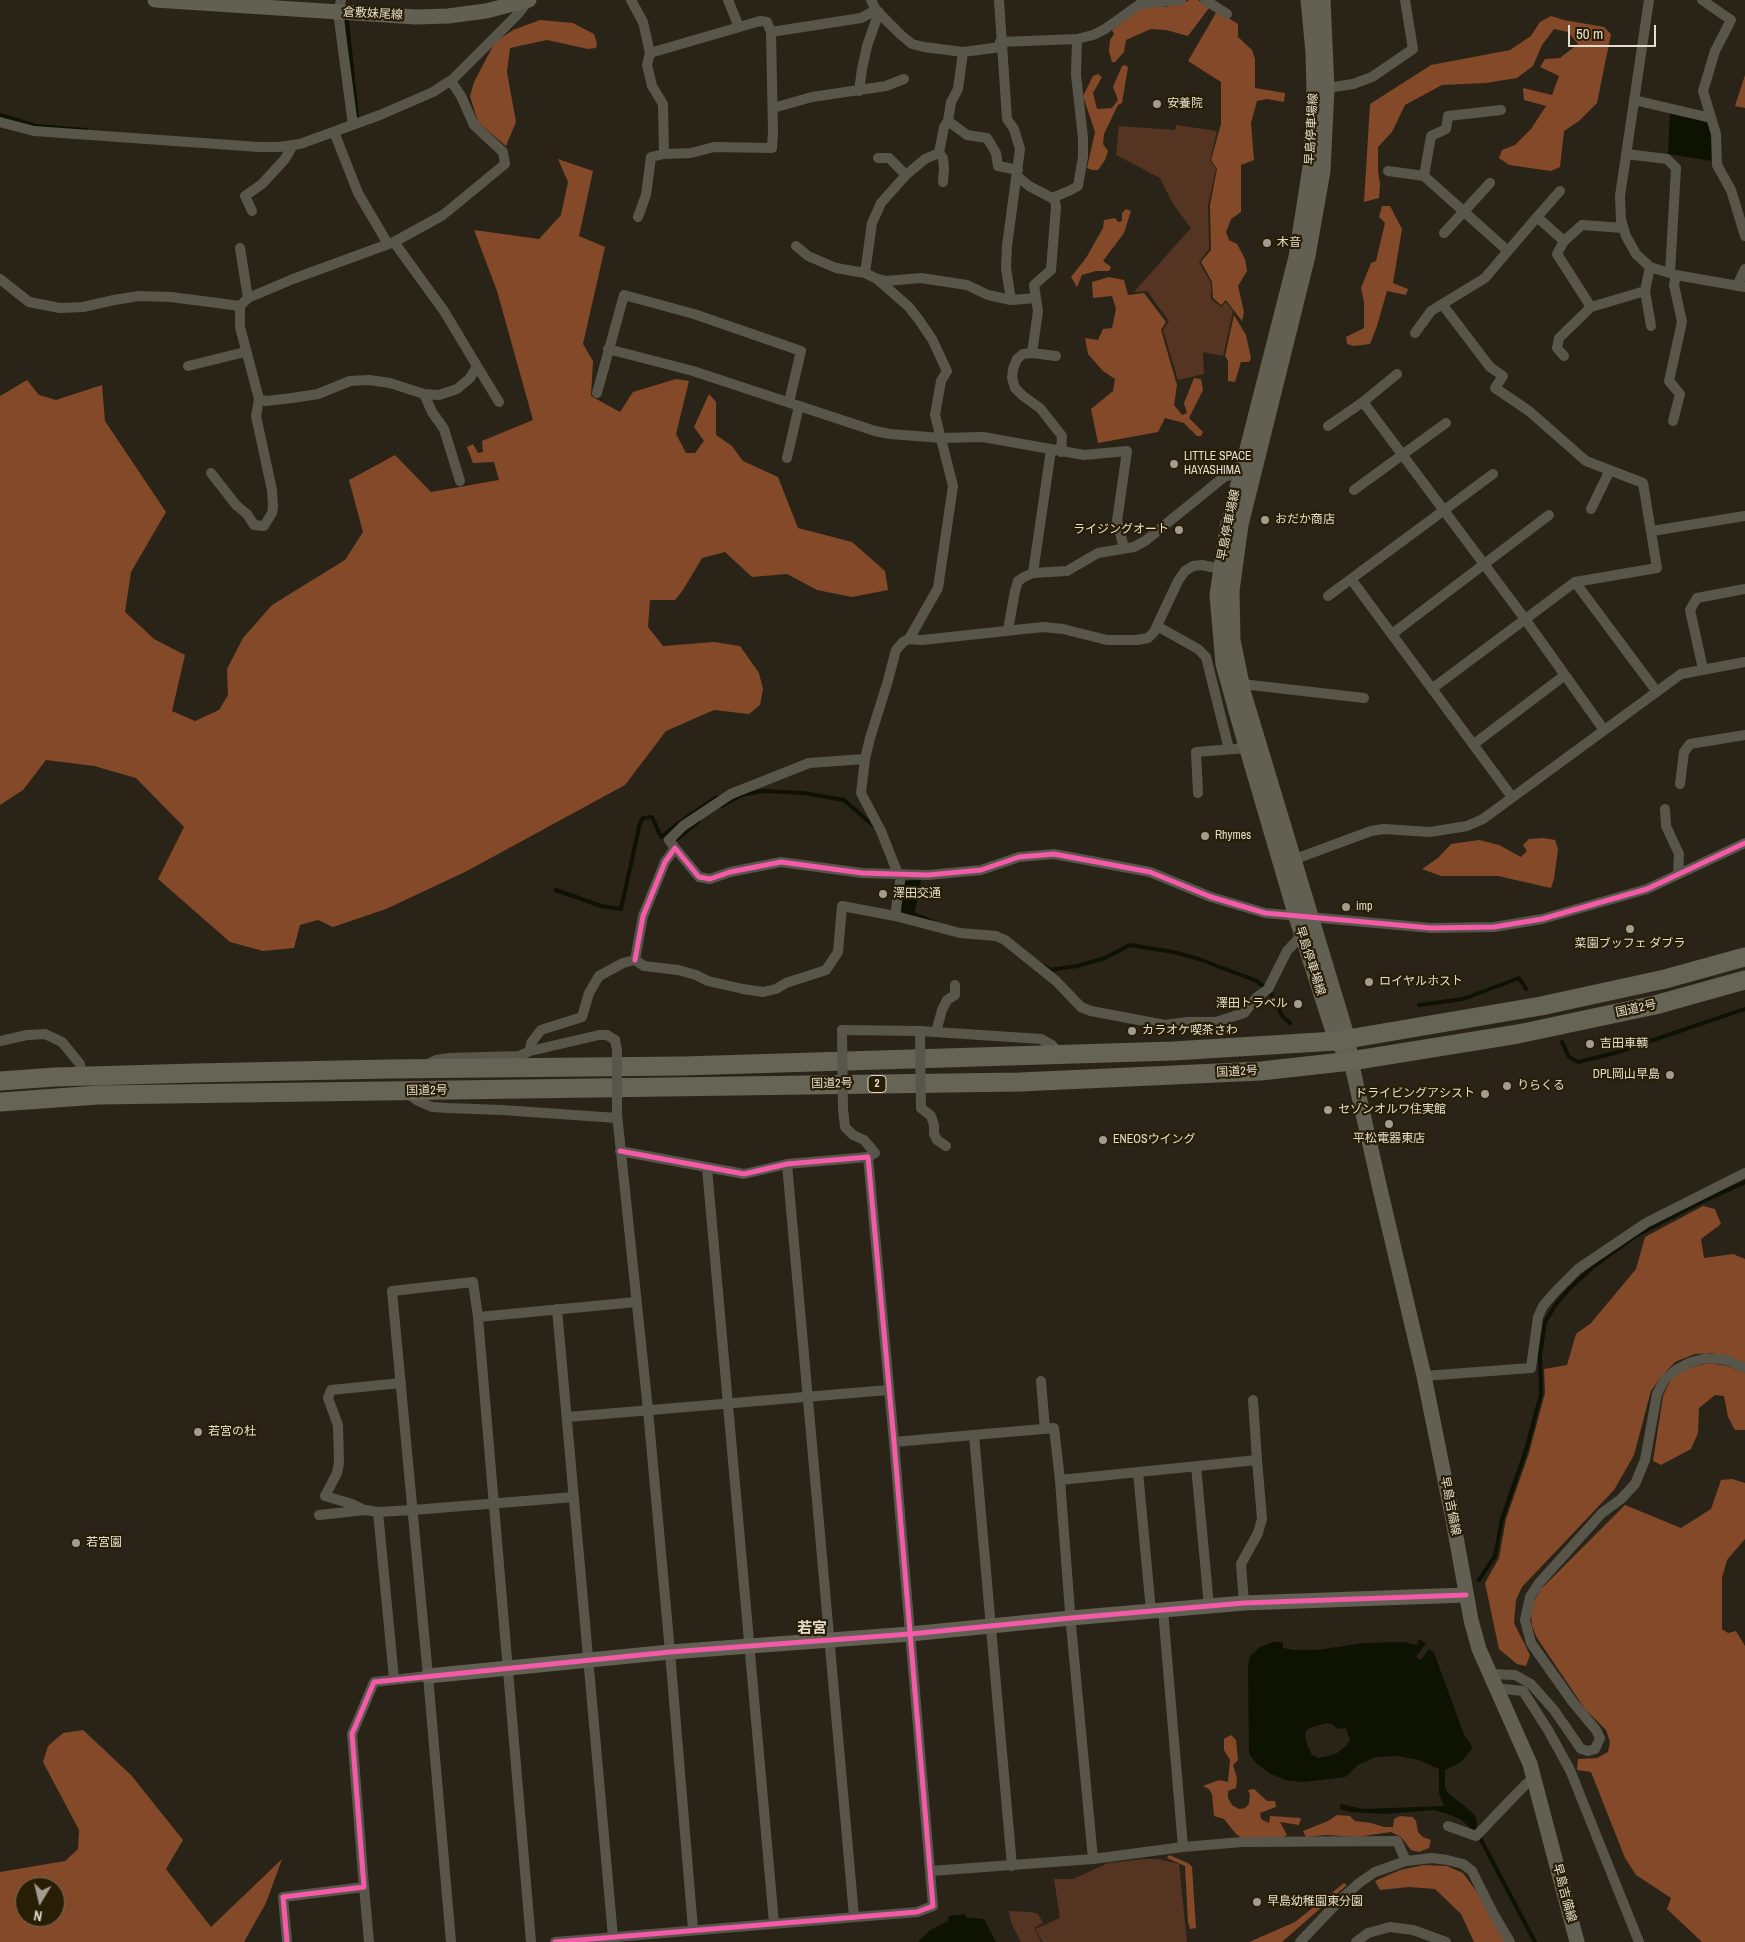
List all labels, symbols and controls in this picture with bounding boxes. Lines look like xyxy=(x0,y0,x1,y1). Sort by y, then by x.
street label: 倉敷妹尾線 xyxy=(343,5,403,23)
scale bar xyxy=(1570,15,1658,47)
text: 50 m xyxy=(1576,23,1603,44)
street label: 早島停車場線 xyxy=(1303,93,1321,165)
place label: 安養院 xyxy=(1167,97,1203,111)
marker: 安養院 xyxy=(1151,98,1163,110)
place label: 木音 xyxy=(1277,236,1301,250)
marker: 木音 xyxy=(1261,237,1273,249)
place label: LITTLE SPACE HAYASHIMA xyxy=(1184,450,1252,478)
marker: LITTLE SPACE HAYASHIMA xyxy=(1168,458,1180,470)
street label: 早島停車場線 xyxy=(1215,488,1243,562)
place label: おだか商店 xyxy=(1275,513,1335,527)
marker: おだか商店 xyxy=(1259,514,1271,526)
place label: ライジングオート xyxy=(1073,523,1169,537)
marker: ライジングオート xyxy=(1173,524,1185,536)
place label: Rhymes xyxy=(1215,829,1251,843)
marker: Rhymes xyxy=(1199,830,1211,842)
place label: 澤田交通 xyxy=(893,887,941,901)
marker: 澤田交通 xyxy=(877,888,889,900)
place label: imp xyxy=(1356,900,1372,914)
marker: imp xyxy=(1340,901,1352,913)
marker: 菜園ブッフェ ダブラ xyxy=(1624,923,1636,935)
street label: 早島停車場線 xyxy=(1292,925,1328,997)
place label: 菜園ブッフェ ダブラ xyxy=(1575,937,1685,951)
place label: ロイヤルホスト xyxy=(1379,975,1463,989)
marker: ロイヤルホスト xyxy=(1363,976,1375,988)
place label: 澤田トラベル xyxy=(1216,997,1288,1011)
marker: 澤田トラベル xyxy=(1292,998,1304,1010)
street label: 国道2号 xyxy=(1614,998,1658,1020)
place label: カラオケ喫茶さわ xyxy=(1142,1024,1238,1038)
marker: カラオケ喫茶さわ xyxy=(1126,1025,1138,1037)
place label: 吉田車輌 xyxy=(1600,1037,1648,1051)
marker: 吉田車輌 xyxy=(1584,1038,1596,1050)
street label: 国道2号 xyxy=(1216,1064,1258,1080)
place label: DPL岡山早島 xyxy=(1593,1068,1660,1082)
marker: DPL岡山早島 xyxy=(1664,1069,1676,1081)
street label: 国道2号 xyxy=(811,1076,853,1092)
road number: 2 xyxy=(868,1076,886,1092)
place label: りらくる xyxy=(1517,1079,1565,1093)
marker: りらくる xyxy=(1501,1080,1513,1092)
street label: 国道2号 xyxy=(406,1083,448,1099)
place label: ドライビングアシスト xyxy=(1355,1087,1475,1101)
marker: ドライビングアシスト xyxy=(1479,1088,1491,1100)
place label: セゾンオルワ住実館 xyxy=(1338,1103,1446,1117)
marker: セゾンオルワ住実館 xyxy=(1322,1104,1334,1116)
marker: 平松電器東店 xyxy=(1383,1118,1395,1130)
place label: 平松電器東店 xyxy=(1353,1132,1425,1146)
place label: ENEOSウイング xyxy=(1113,1133,1195,1147)
marker: ENEOSウイング xyxy=(1097,1134,1109,1146)
place label: 若宮の杜 xyxy=(208,1425,256,1439)
marker: 若宮の杜 xyxy=(192,1426,204,1438)
street label: 早島吉備線 xyxy=(1437,1475,1463,1537)
place label: 若宮園 xyxy=(86,1536,122,1550)
marker: 若宮園 xyxy=(70,1537,82,1549)
district label: 若宮 xyxy=(797,1620,827,1638)
street label: 早島吉備線 xyxy=(1549,1862,1579,1924)
north arrow xyxy=(15,1877,65,1927)
place label: 早島幼稚園東分園 xyxy=(1267,1895,1363,1909)
marker: 早島幼稚園東分園 xyxy=(1251,1896,1263,1908)
text: N xyxy=(32,1906,43,1925)

